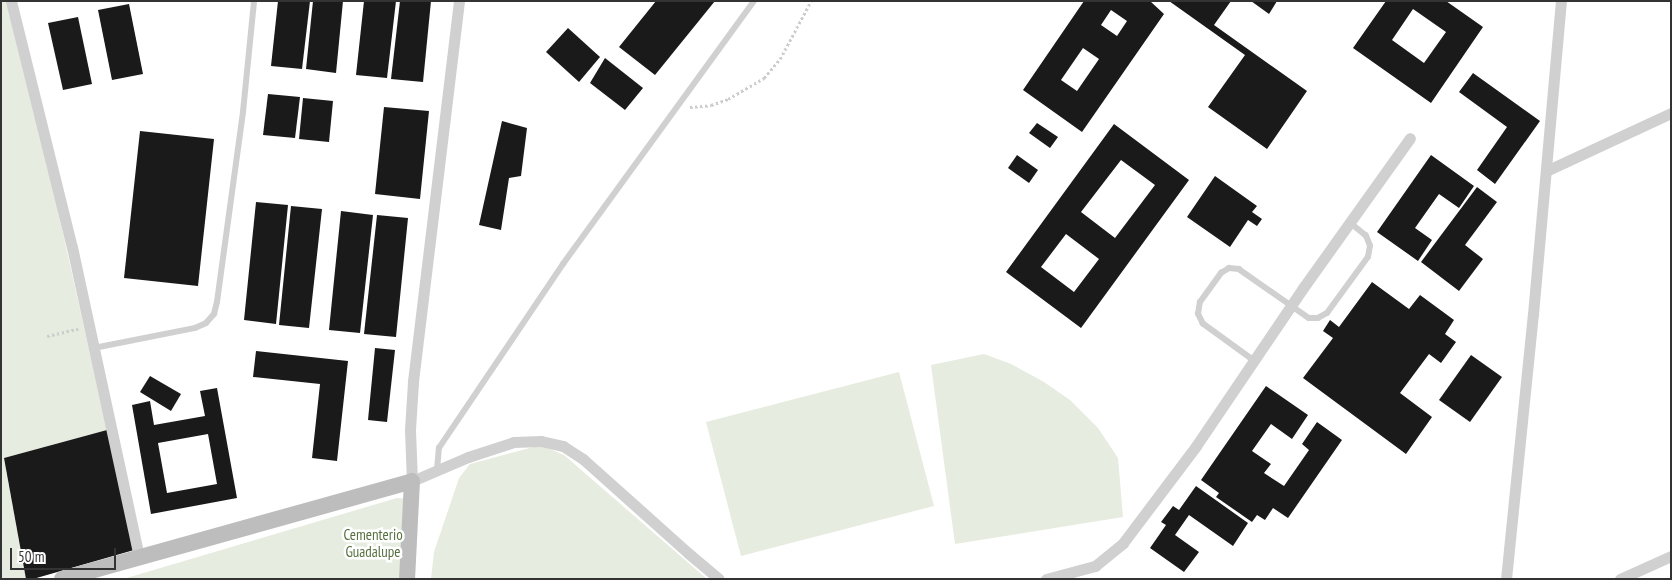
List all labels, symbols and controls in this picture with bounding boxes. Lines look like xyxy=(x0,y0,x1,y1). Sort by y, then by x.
park label: Cementerio Guadalupe xyxy=(343,525,403,560)
scale bar xyxy=(12,538,119,570)
text: 50 m xyxy=(18,547,44,566)

